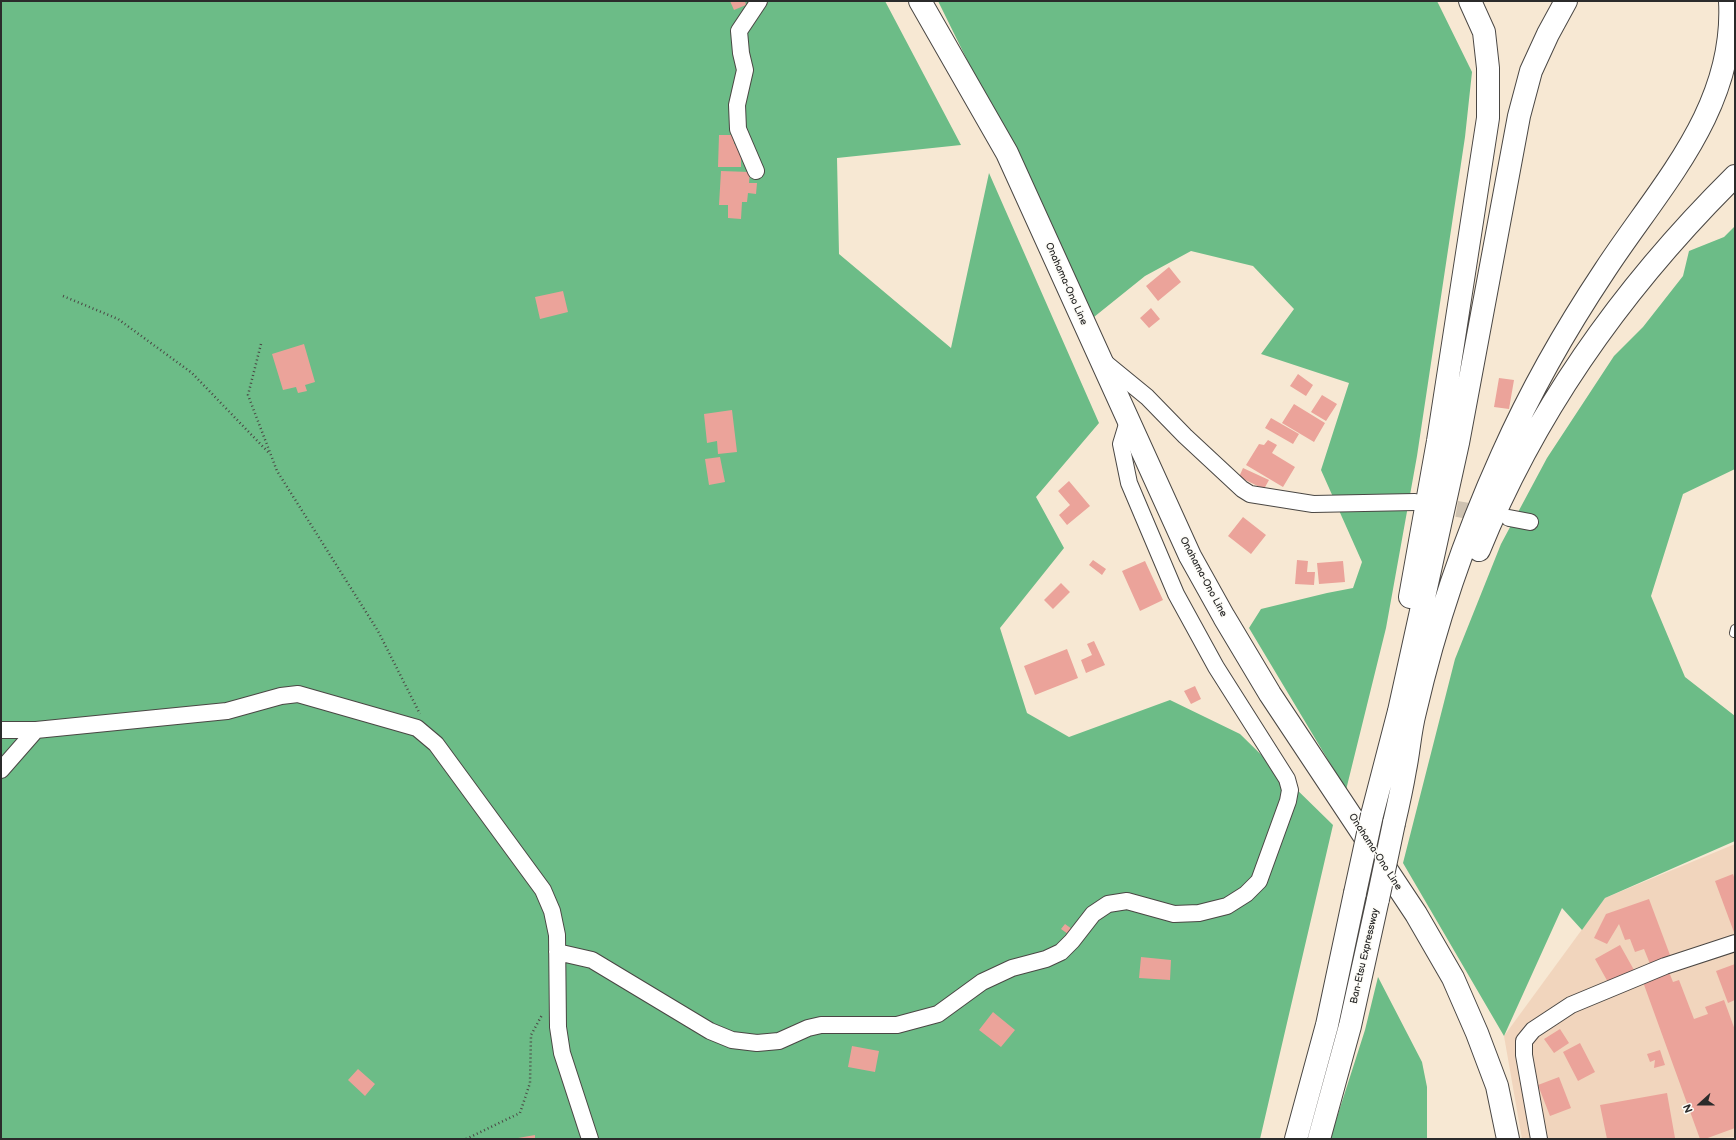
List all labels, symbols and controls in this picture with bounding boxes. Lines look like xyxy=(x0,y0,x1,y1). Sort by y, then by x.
street label: Onahama-Ono Line xyxy=(1042,241,1090,327)
street label: Onahama-Ono Line xyxy=(1177,535,1229,619)
street label: Onahama-Ono Line xyxy=(1346,811,1404,893)
street label: Ban-Etsu Expressway xyxy=(1348,907,1382,1005)
north arrow xyxy=(1680,1084,1720,1124)
text: N xyxy=(1681,1102,1696,1115)

